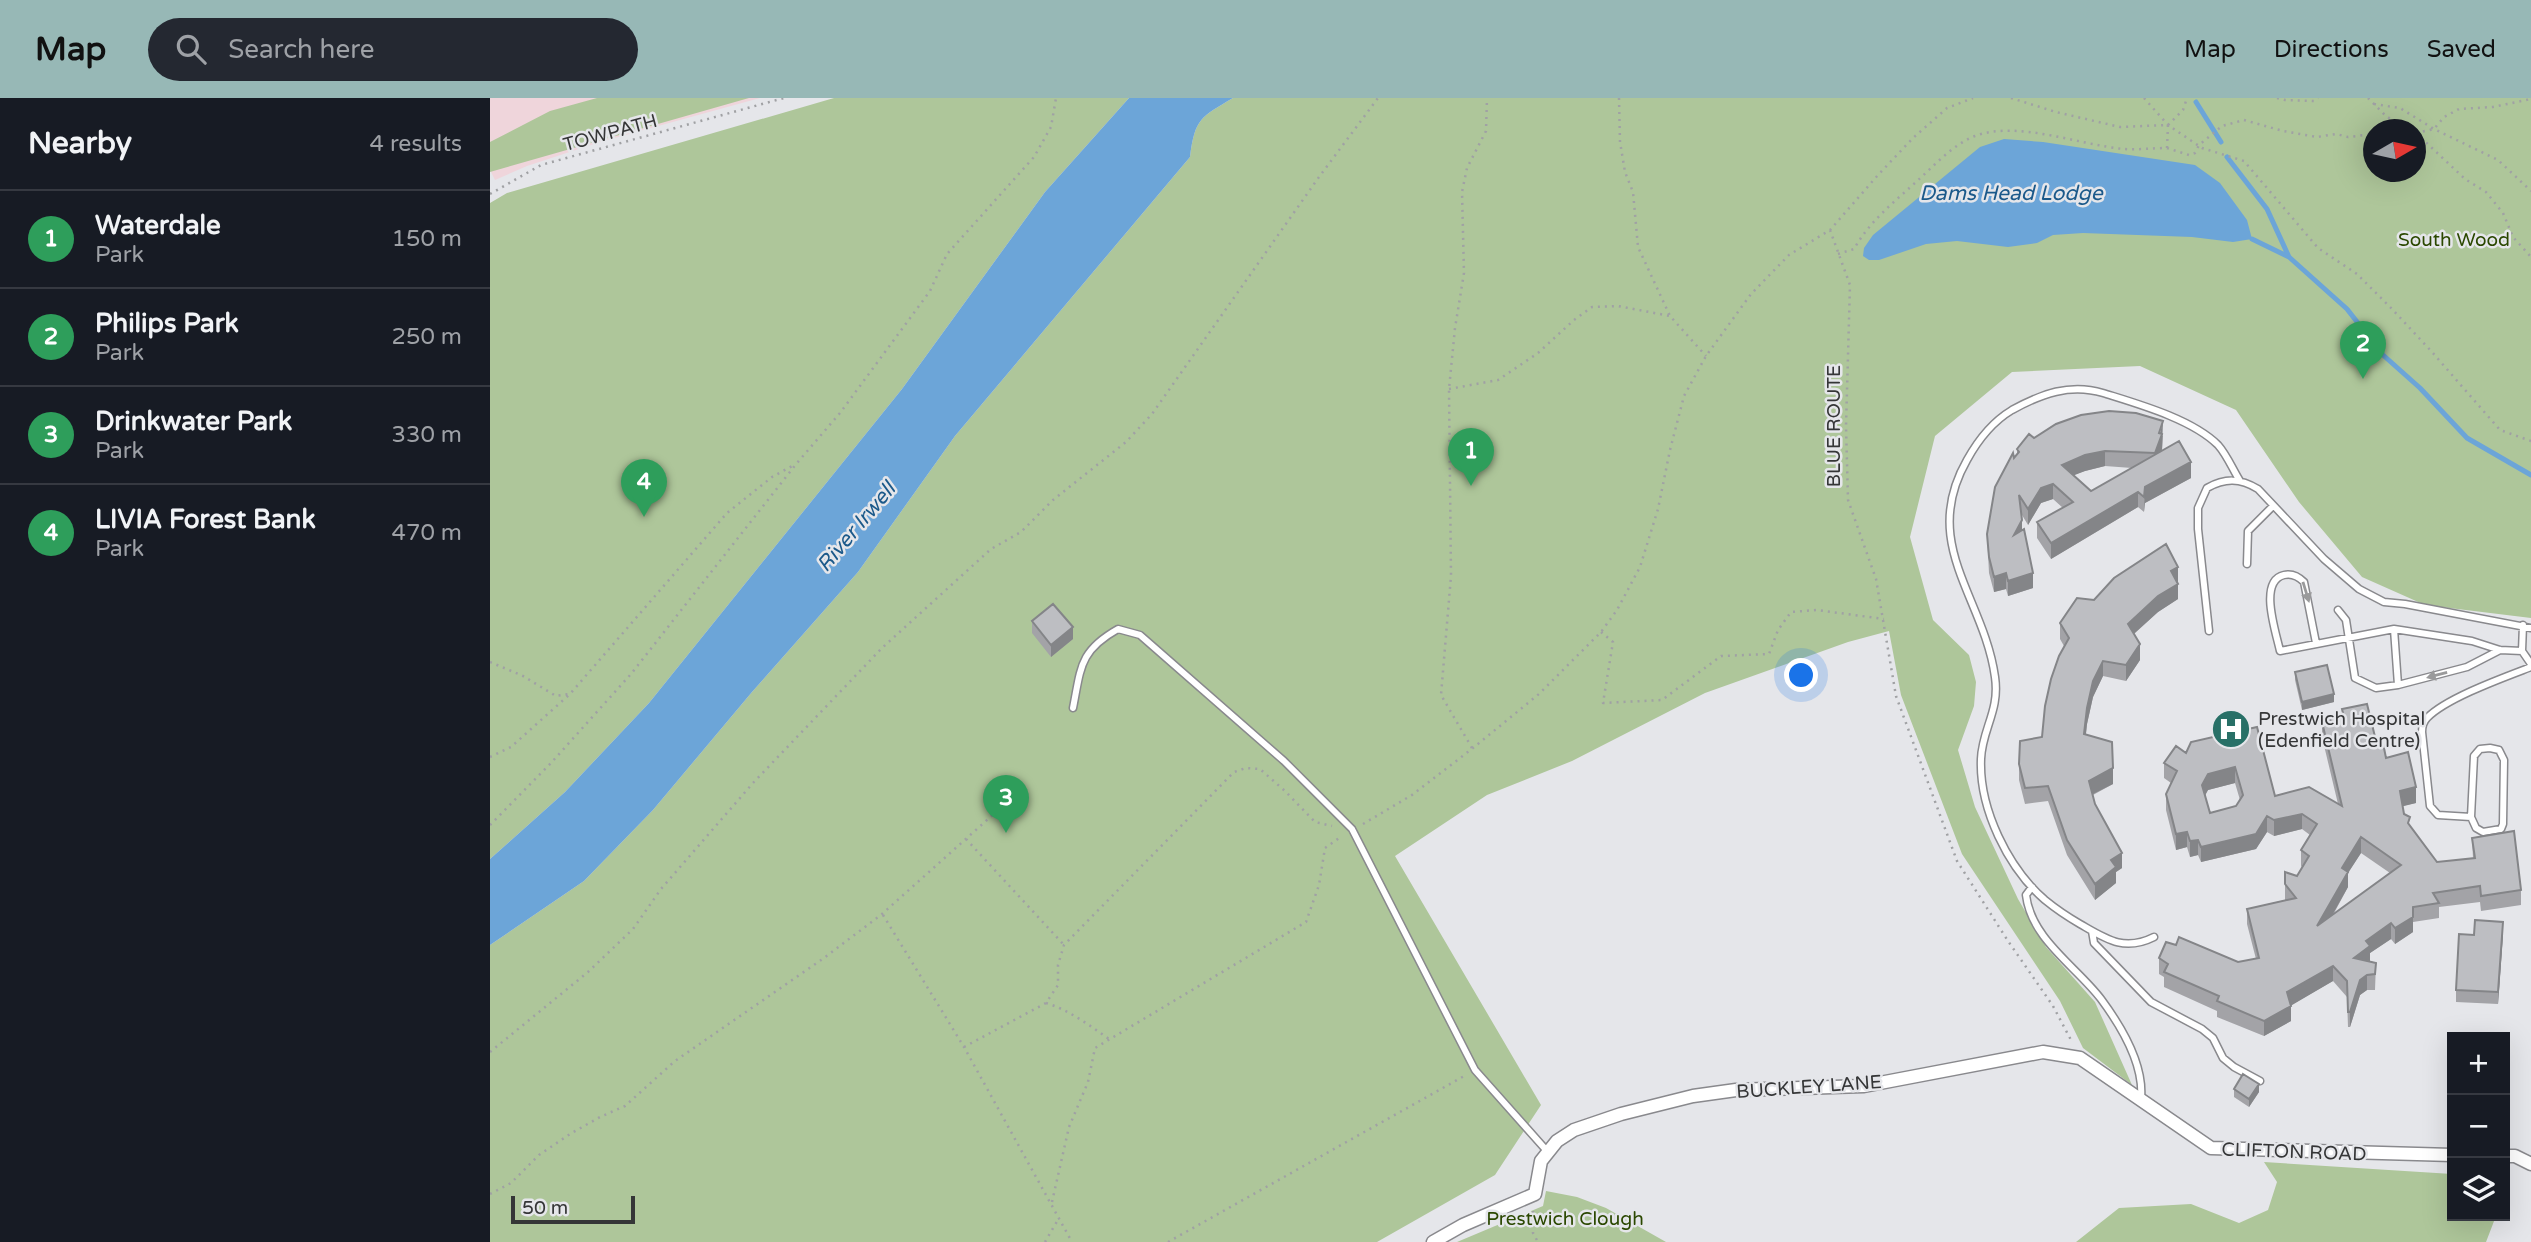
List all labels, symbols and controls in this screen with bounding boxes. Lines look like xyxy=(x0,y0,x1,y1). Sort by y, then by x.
search box xyxy=(148,18,638,81)
text: Map xyxy=(35,30,106,69)
icon: search xyxy=(172,30,210,68)
text: Search here xyxy=(228,34,374,65)
text: Map xyxy=(2184,35,2236,64)
text: Directions xyxy=(2274,35,2389,64)
text: Saved xyxy=(2427,35,2496,64)
street label: TOWPATH xyxy=(561,110,660,156)
north arrow xyxy=(2363,119,2426,182)
text: Nearby xyxy=(28,125,132,162)
text: 4 results xyxy=(369,130,462,158)
water label: Dams Head Lodge xyxy=(1919,181,2104,206)
text: Waterdale xyxy=(95,210,221,241)
text: 1 xyxy=(44,225,58,253)
text: 150 m xyxy=(392,225,462,253)
park label: South Wood xyxy=(2398,229,2510,251)
text: Park xyxy=(95,241,144,269)
text: Philips Park xyxy=(95,308,239,339)
pin: 2 xyxy=(2340,321,2386,379)
text: 2 xyxy=(44,323,58,351)
text: 250 m xyxy=(392,323,462,351)
text: Park xyxy=(95,339,144,367)
street label: BLUE ROUTE xyxy=(1823,365,1845,487)
text: Drinkwater Park xyxy=(95,406,292,437)
text: 3 xyxy=(44,421,58,449)
text: 330 m xyxy=(392,421,462,449)
pin: 1 xyxy=(1448,428,1494,486)
text: Park xyxy=(95,437,144,465)
pin: 4 xyxy=(621,459,667,517)
water label: River Irwell xyxy=(812,475,903,577)
text: LIVIA Forest Bank xyxy=(95,504,316,535)
text: 4 xyxy=(44,519,58,547)
text: 470 m xyxy=(392,519,462,547)
text: Park xyxy=(95,535,144,563)
one-way arrow xyxy=(2301,581,2311,602)
your location xyxy=(1784,658,1818,692)
one-way arrow xyxy=(2426,670,2448,681)
hospital icon: Prestwich Hospital (Edenfield Centre) xyxy=(2210,708,2252,750)
place label: Prestwich Hospital (Edenfield Centre) xyxy=(2258,708,2425,752)
pin: 3 xyxy=(983,775,1029,833)
map controls xyxy=(2447,1032,2510,1221)
button: + xyxy=(2447,1032,2510,1095)
street label: BUCKLEY LANE xyxy=(1736,1071,1883,1103)
button: − xyxy=(2447,1095,2510,1158)
street label: CLIFTON ROAD xyxy=(2221,1138,2367,1166)
button: layers xyxy=(2447,1158,2510,1221)
scale bar xyxy=(511,1193,635,1225)
text: 50 m xyxy=(522,1197,568,1219)
park label: Prestwich Clough xyxy=(1486,1208,1644,1230)

